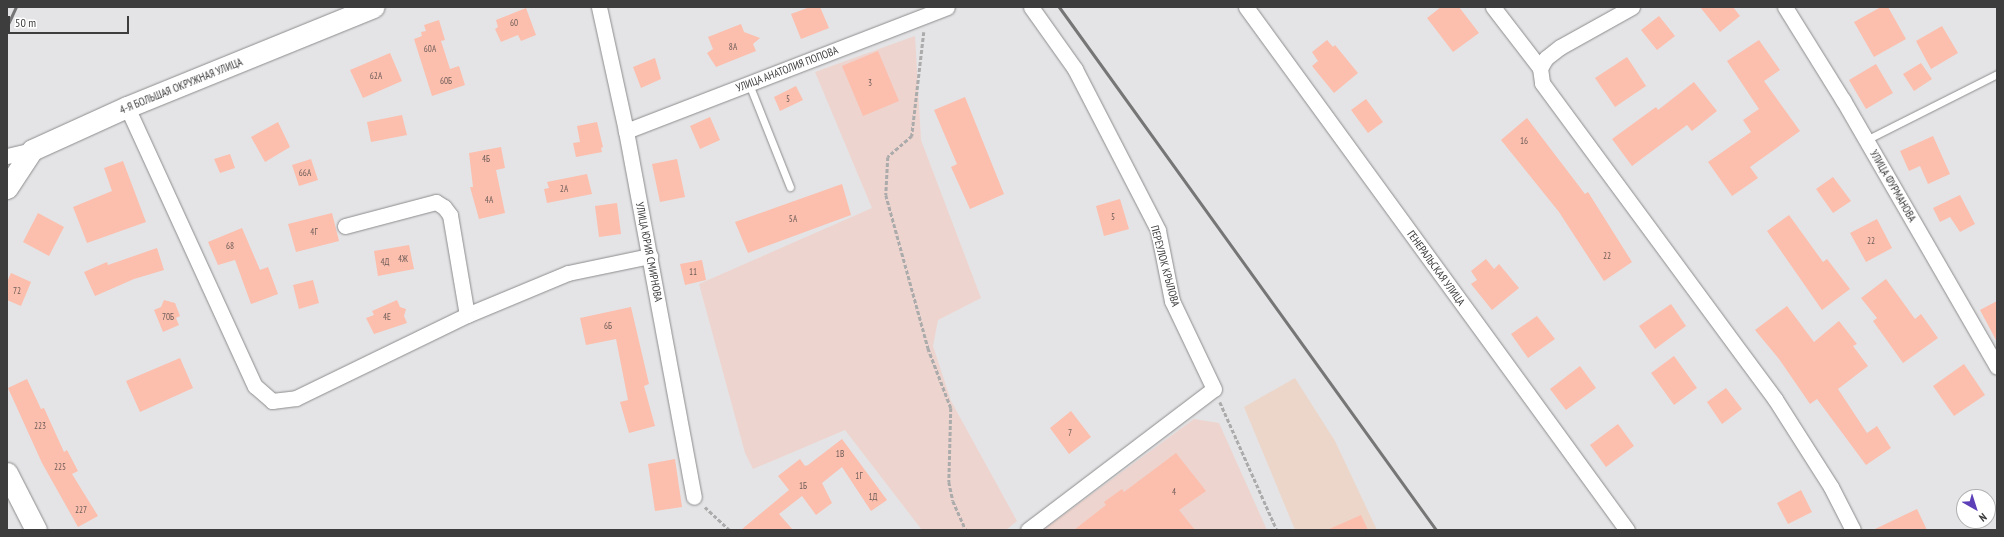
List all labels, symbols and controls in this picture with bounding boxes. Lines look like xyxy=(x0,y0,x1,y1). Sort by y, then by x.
scale bar xyxy=(10,8,131,34)
text: 50 m xyxy=(15,15,36,30)
house number: 60 xyxy=(510,18,518,28)
house number: 8А xyxy=(729,42,737,52)
street label: УЛИЦА АНАТОЛИЯ ПОПОВА xyxy=(734,43,840,95)
house number: 60А xyxy=(424,44,436,54)
street label: 4-Я БОЛЬШАЯ ОКРУЖНАЯ УЛИЦА xyxy=(117,55,245,117)
house number: 62А xyxy=(370,71,382,81)
house number: 60Б xyxy=(440,76,452,86)
house number: 3 xyxy=(868,78,872,88)
house number: 5 xyxy=(786,94,790,104)
house number: 16 xyxy=(1520,136,1528,146)
street label: УЛИЦА ФУРМАНОВА xyxy=(1867,148,1919,224)
house number: 4Б xyxy=(482,154,490,164)
house number: 66А xyxy=(299,168,311,178)
house number: 2А xyxy=(560,184,568,194)
house number: 4А xyxy=(485,195,493,205)
street label: УЛИЦА ЮРИЯ СМИРНОВА xyxy=(633,201,665,303)
house number: 5 xyxy=(1111,212,1115,222)
house number: 5А xyxy=(789,214,797,224)
street label: ПЕРЕУЛОК КРЫЛОВА xyxy=(1148,224,1182,308)
house number: 4Г xyxy=(310,227,318,237)
street label: ГЕНЕРАЛЬСКАЯ УЛИЦА xyxy=(1404,228,1468,308)
house number: 22 xyxy=(1867,236,1875,246)
house number: 68 xyxy=(226,241,234,251)
house number: 22 xyxy=(1603,251,1611,261)
house number: 4Ж xyxy=(398,254,408,264)
house number: 4Д xyxy=(381,257,389,267)
house number: 11 xyxy=(689,267,697,277)
house number: 72 xyxy=(13,286,21,296)
house number: 70Б xyxy=(162,312,174,322)
house number: 4Е xyxy=(383,312,391,322)
house number: 6Б xyxy=(604,321,612,331)
house number: 223 xyxy=(34,421,46,431)
house number: 7 xyxy=(1068,428,1072,438)
house number: 1В xyxy=(836,449,844,459)
house number: 225 xyxy=(54,462,66,472)
house number: 1Г xyxy=(855,471,863,481)
house number: 1Б xyxy=(799,481,807,491)
house number: 4 xyxy=(1172,487,1176,497)
north arrow xyxy=(1956,489,1996,529)
house number: 1Д xyxy=(869,492,877,502)
house number: 227 xyxy=(75,505,87,515)
text: N xyxy=(1976,510,1990,525)

